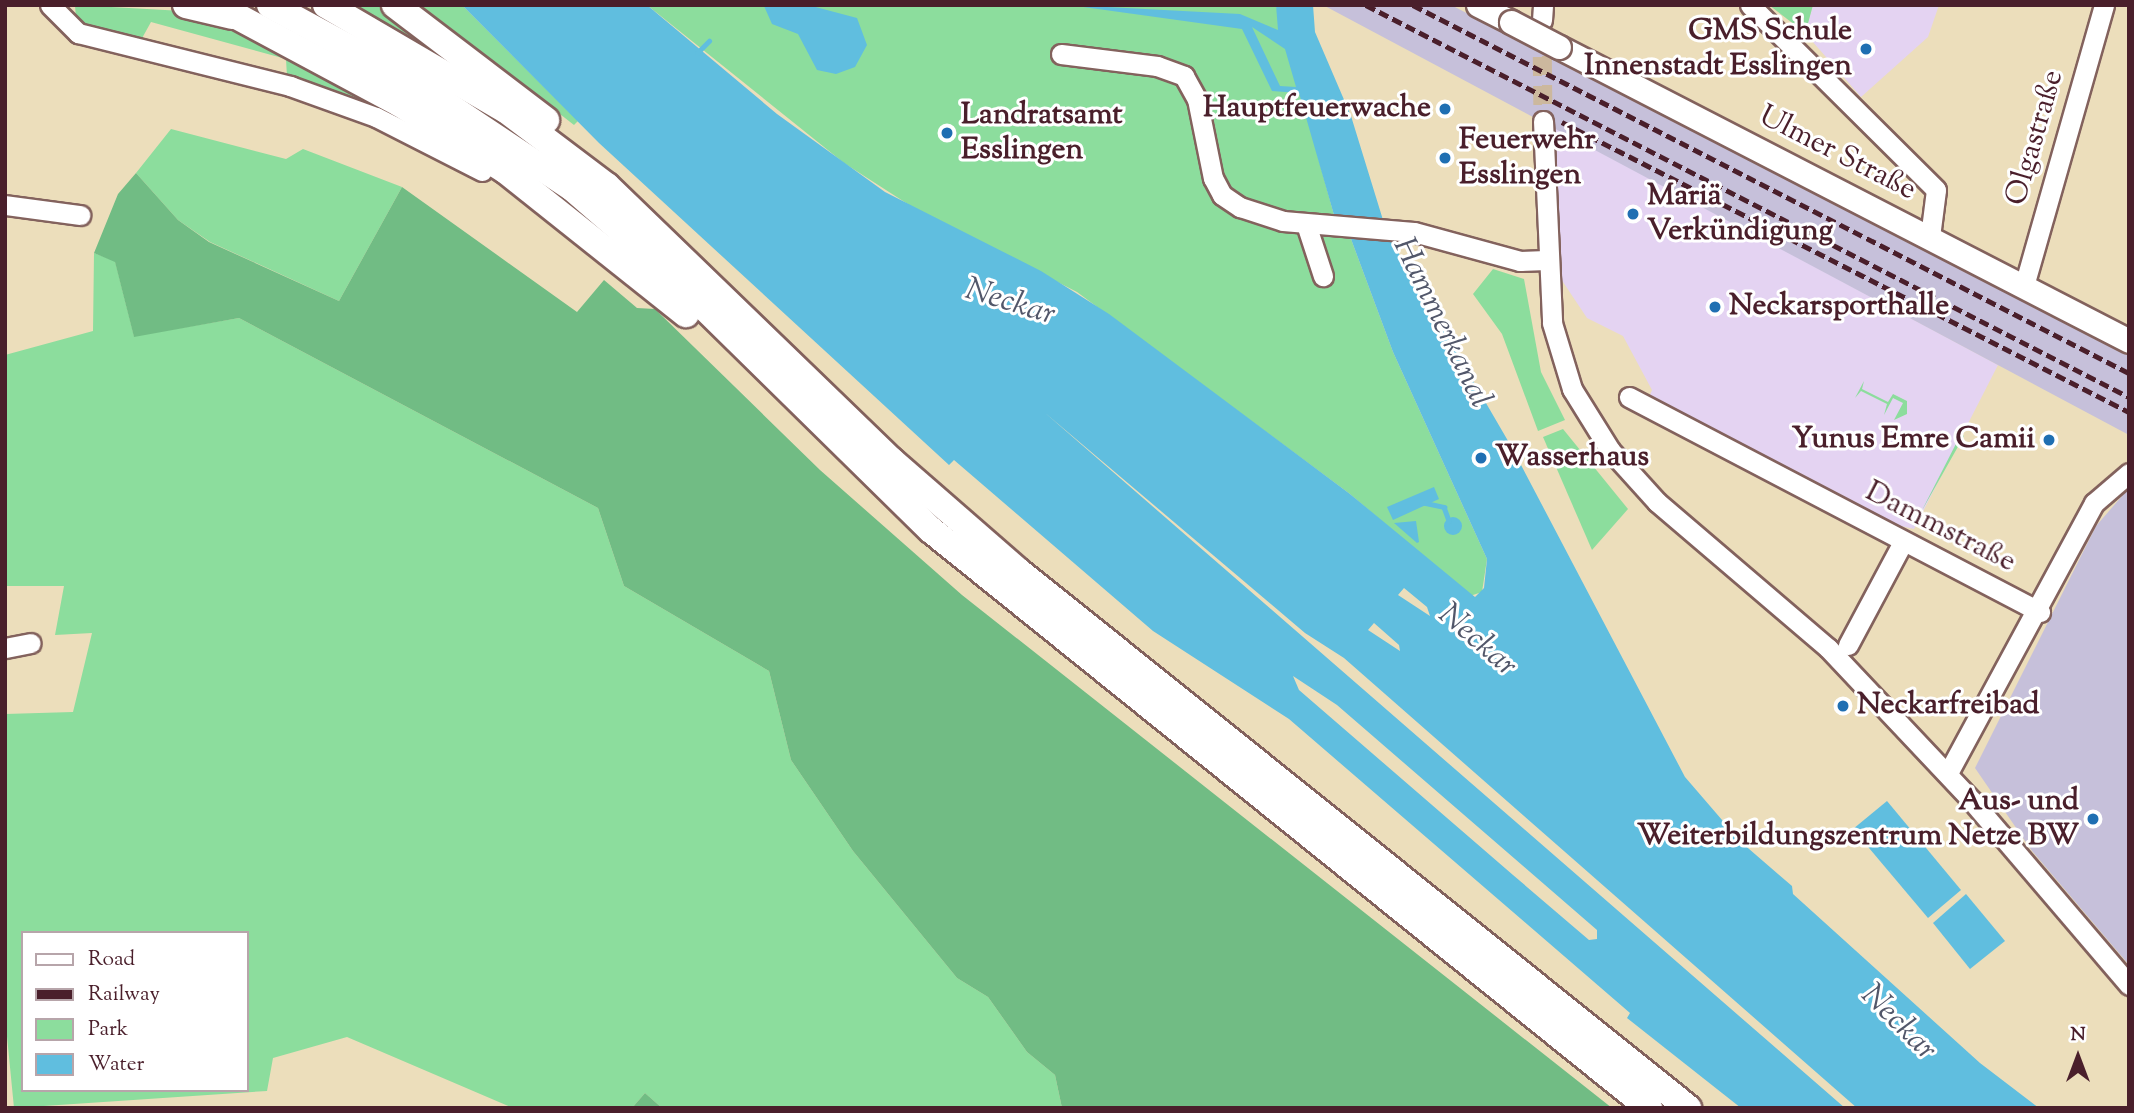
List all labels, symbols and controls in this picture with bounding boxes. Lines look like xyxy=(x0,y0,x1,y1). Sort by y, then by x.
place label: GMS Schule Innenstadt Esslingen xyxy=(1584,14,1852,84)
marker: GMS Schule Innenstadt Esslingen xyxy=(1858,41,1874,57)
street label: Olgastraße xyxy=(2000,66,2072,210)
place label: Hauptfeuerwache xyxy=(1203,91,1431,127)
place label: Landratsamt Esslingen xyxy=(961,98,1122,168)
street label: Ulmer Straße xyxy=(1752,99,1922,209)
marker: Hauptfeuerwache xyxy=(1437,101,1453,117)
place label: Feuerwehr Esslingen xyxy=(1459,123,1596,194)
marker: Landratsamt Esslingen xyxy=(939,125,955,141)
marker: Feuerwehr Esslingen xyxy=(1437,150,1453,166)
place label: Mariä Verkündigung xyxy=(1647,179,1833,249)
marker: Mariä Verkündigung xyxy=(1625,206,1641,222)
water label: Hammerkanal xyxy=(1383,232,1499,414)
water label: Neckar xyxy=(960,271,1060,335)
place label: Neckarsporthalle xyxy=(1729,289,1949,325)
marker: Neckarsporthalle xyxy=(1707,299,1723,315)
place label: Yunus Emre Camii xyxy=(1792,422,2035,458)
marker: Yunus Emre Camii xyxy=(2041,432,2057,448)
place label: Wasserhaus xyxy=(1495,440,1649,476)
marker: Wasserhaus xyxy=(1473,450,1489,466)
street label: Dammstraße xyxy=(1859,475,2021,581)
water label: Neckar xyxy=(1430,596,1524,686)
place label: Neckarfreibad xyxy=(1857,688,2039,724)
marker: Neckarfreibad xyxy=(1835,698,1851,714)
place label: Aus- und Weiterbildungszentrum Netze BW xyxy=(1637,784,2079,854)
marker: Aus- und Weiterbildungszentrum Netze BW xyxy=(2085,811,2101,827)
legend xyxy=(21,931,248,1092)
text: Road xyxy=(88,945,135,975)
water label: Neckar xyxy=(1852,977,1944,1069)
text: Railway xyxy=(88,980,160,1010)
text: Park xyxy=(88,1015,128,1045)
north arrow xyxy=(2043,1022,2113,1092)
text: N xyxy=(2070,1022,2086,1049)
text: Water xyxy=(88,1050,144,1080)

